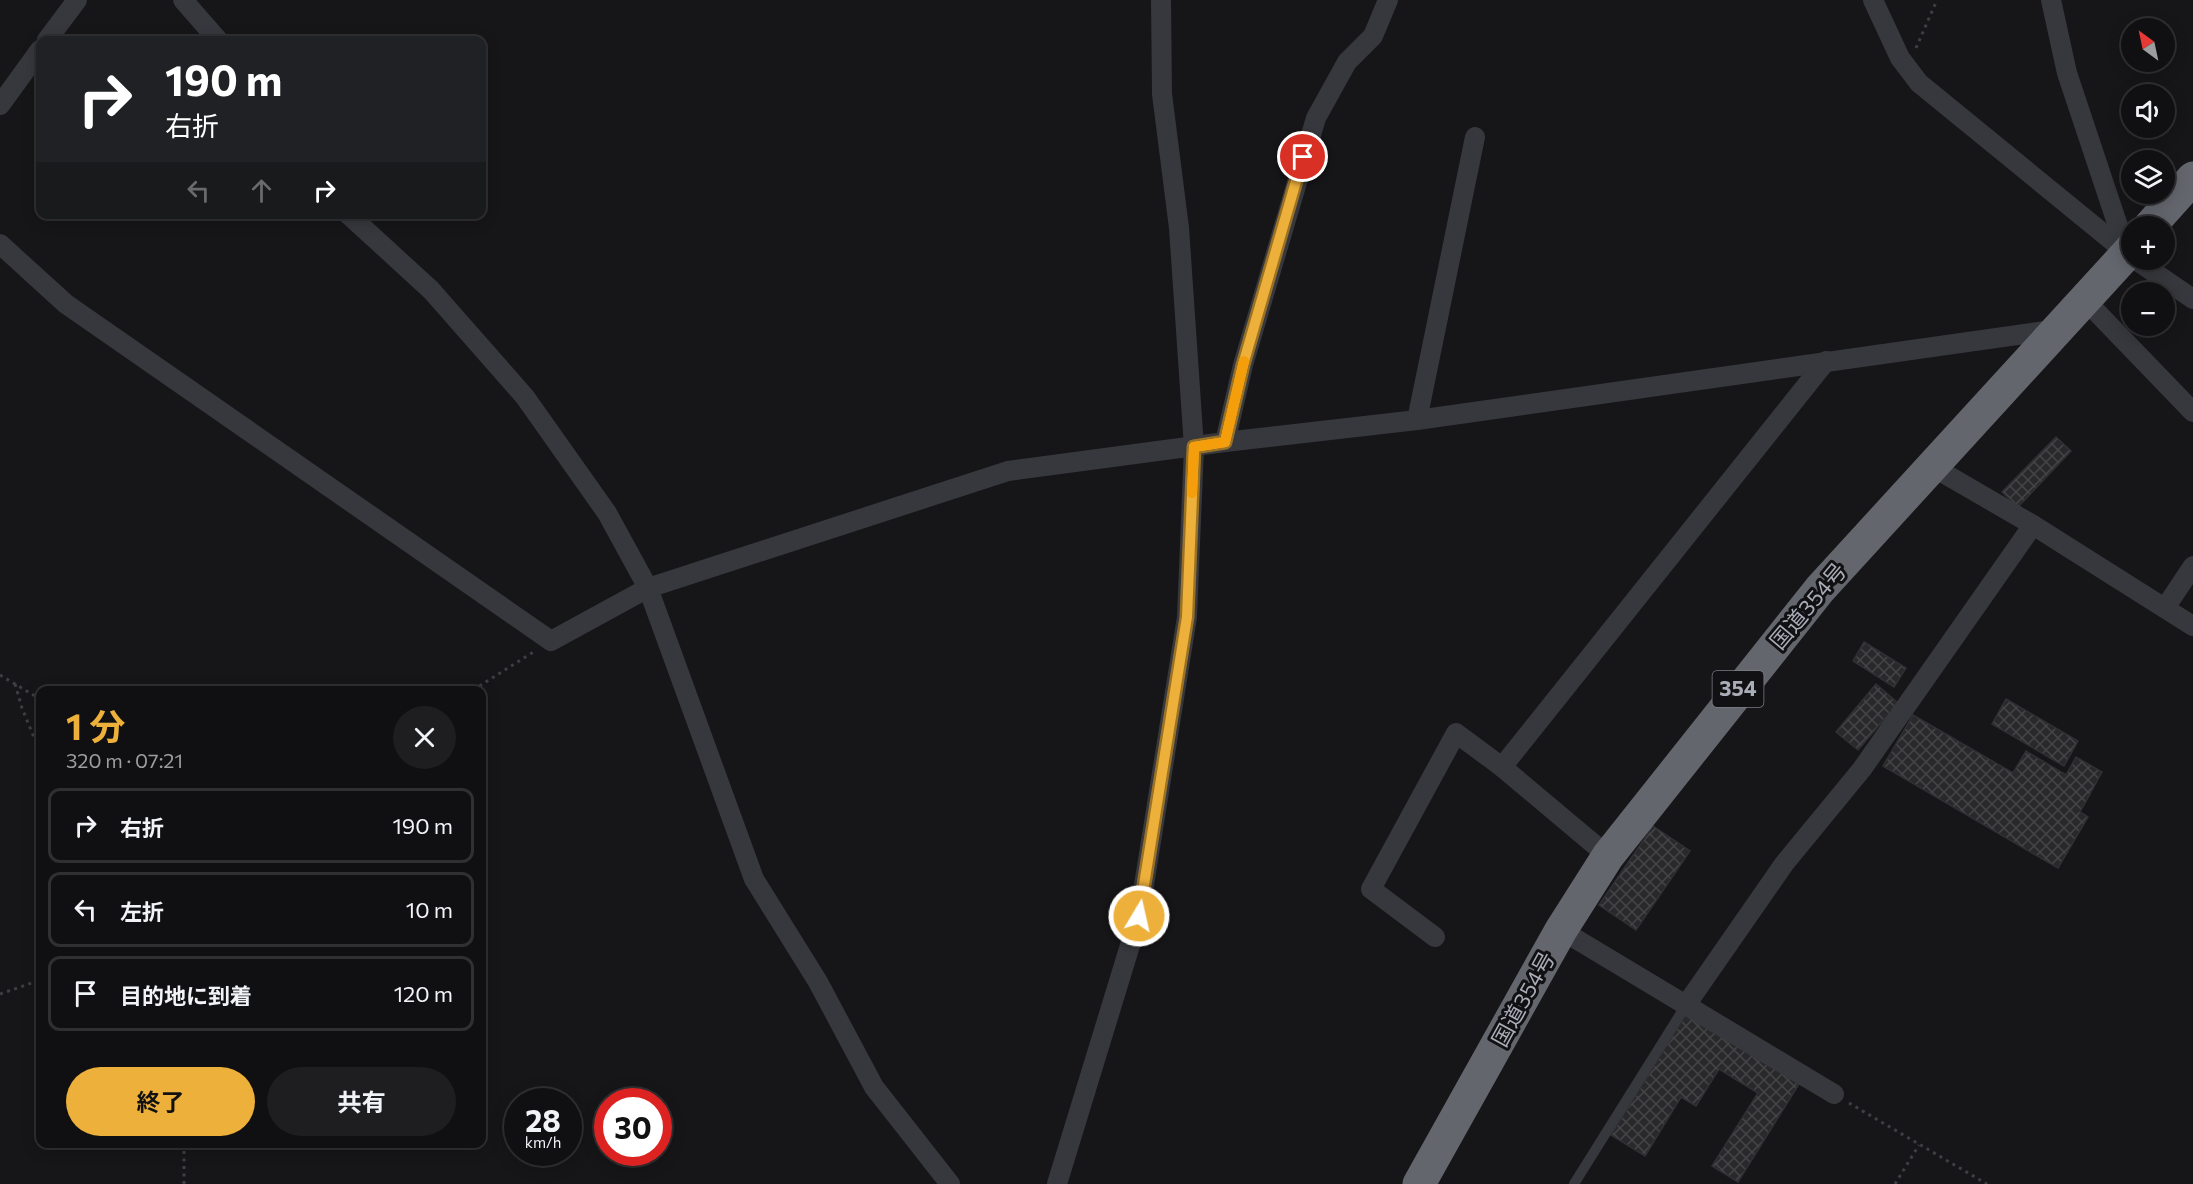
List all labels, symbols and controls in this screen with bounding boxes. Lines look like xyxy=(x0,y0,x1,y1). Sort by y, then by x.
north arrow xyxy=(2121,18,2175,72)
map controls xyxy=(2121,18,2175,336)
text: 190 m xyxy=(165,53,283,105)
icon: right xyxy=(66,60,144,138)
button: sound xyxy=(2121,84,2175,138)
text: 右折 xyxy=(165,109,219,142)
pin xyxy=(1277,131,1328,182)
icon: arrive xyxy=(1286,140,1319,173)
button: layers xyxy=(2121,150,2175,204)
icon: left xyxy=(182,174,215,207)
icon: ahead xyxy=(245,174,278,207)
icon: right xyxy=(308,174,341,207)
button: + xyxy=(2121,216,2175,270)
button: − xyxy=(2121,282,2175,336)
street label: 国道354号 xyxy=(1764,557,1852,654)
road number: 354 xyxy=(1712,671,1764,707)
text: 1 分 xyxy=(66,703,125,747)
button: close xyxy=(393,706,456,769)
text: 320 m · 07:21 xyxy=(66,748,183,772)
icon: right xyxy=(69,809,102,842)
text: 190 m xyxy=(392,812,453,839)
text: 右折 xyxy=(120,814,164,841)
position arrow xyxy=(1107,884,1171,948)
icon: left xyxy=(69,893,102,926)
text: 10 m xyxy=(406,896,453,923)
text: 左折 xyxy=(120,898,164,925)
street label: 国道354号 xyxy=(1485,947,1560,1051)
icon: arrive xyxy=(69,977,102,1010)
text: 120 m xyxy=(394,980,453,1007)
text: 目的地に到着 xyxy=(120,982,252,1009)
button: 終了 xyxy=(66,1067,255,1136)
button: 共有 xyxy=(267,1067,456,1136)
speed limit sign: 30 xyxy=(594,1088,672,1166)
text: 28 xyxy=(525,1101,561,1138)
text: km/h xyxy=(525,1133,561,1151)

